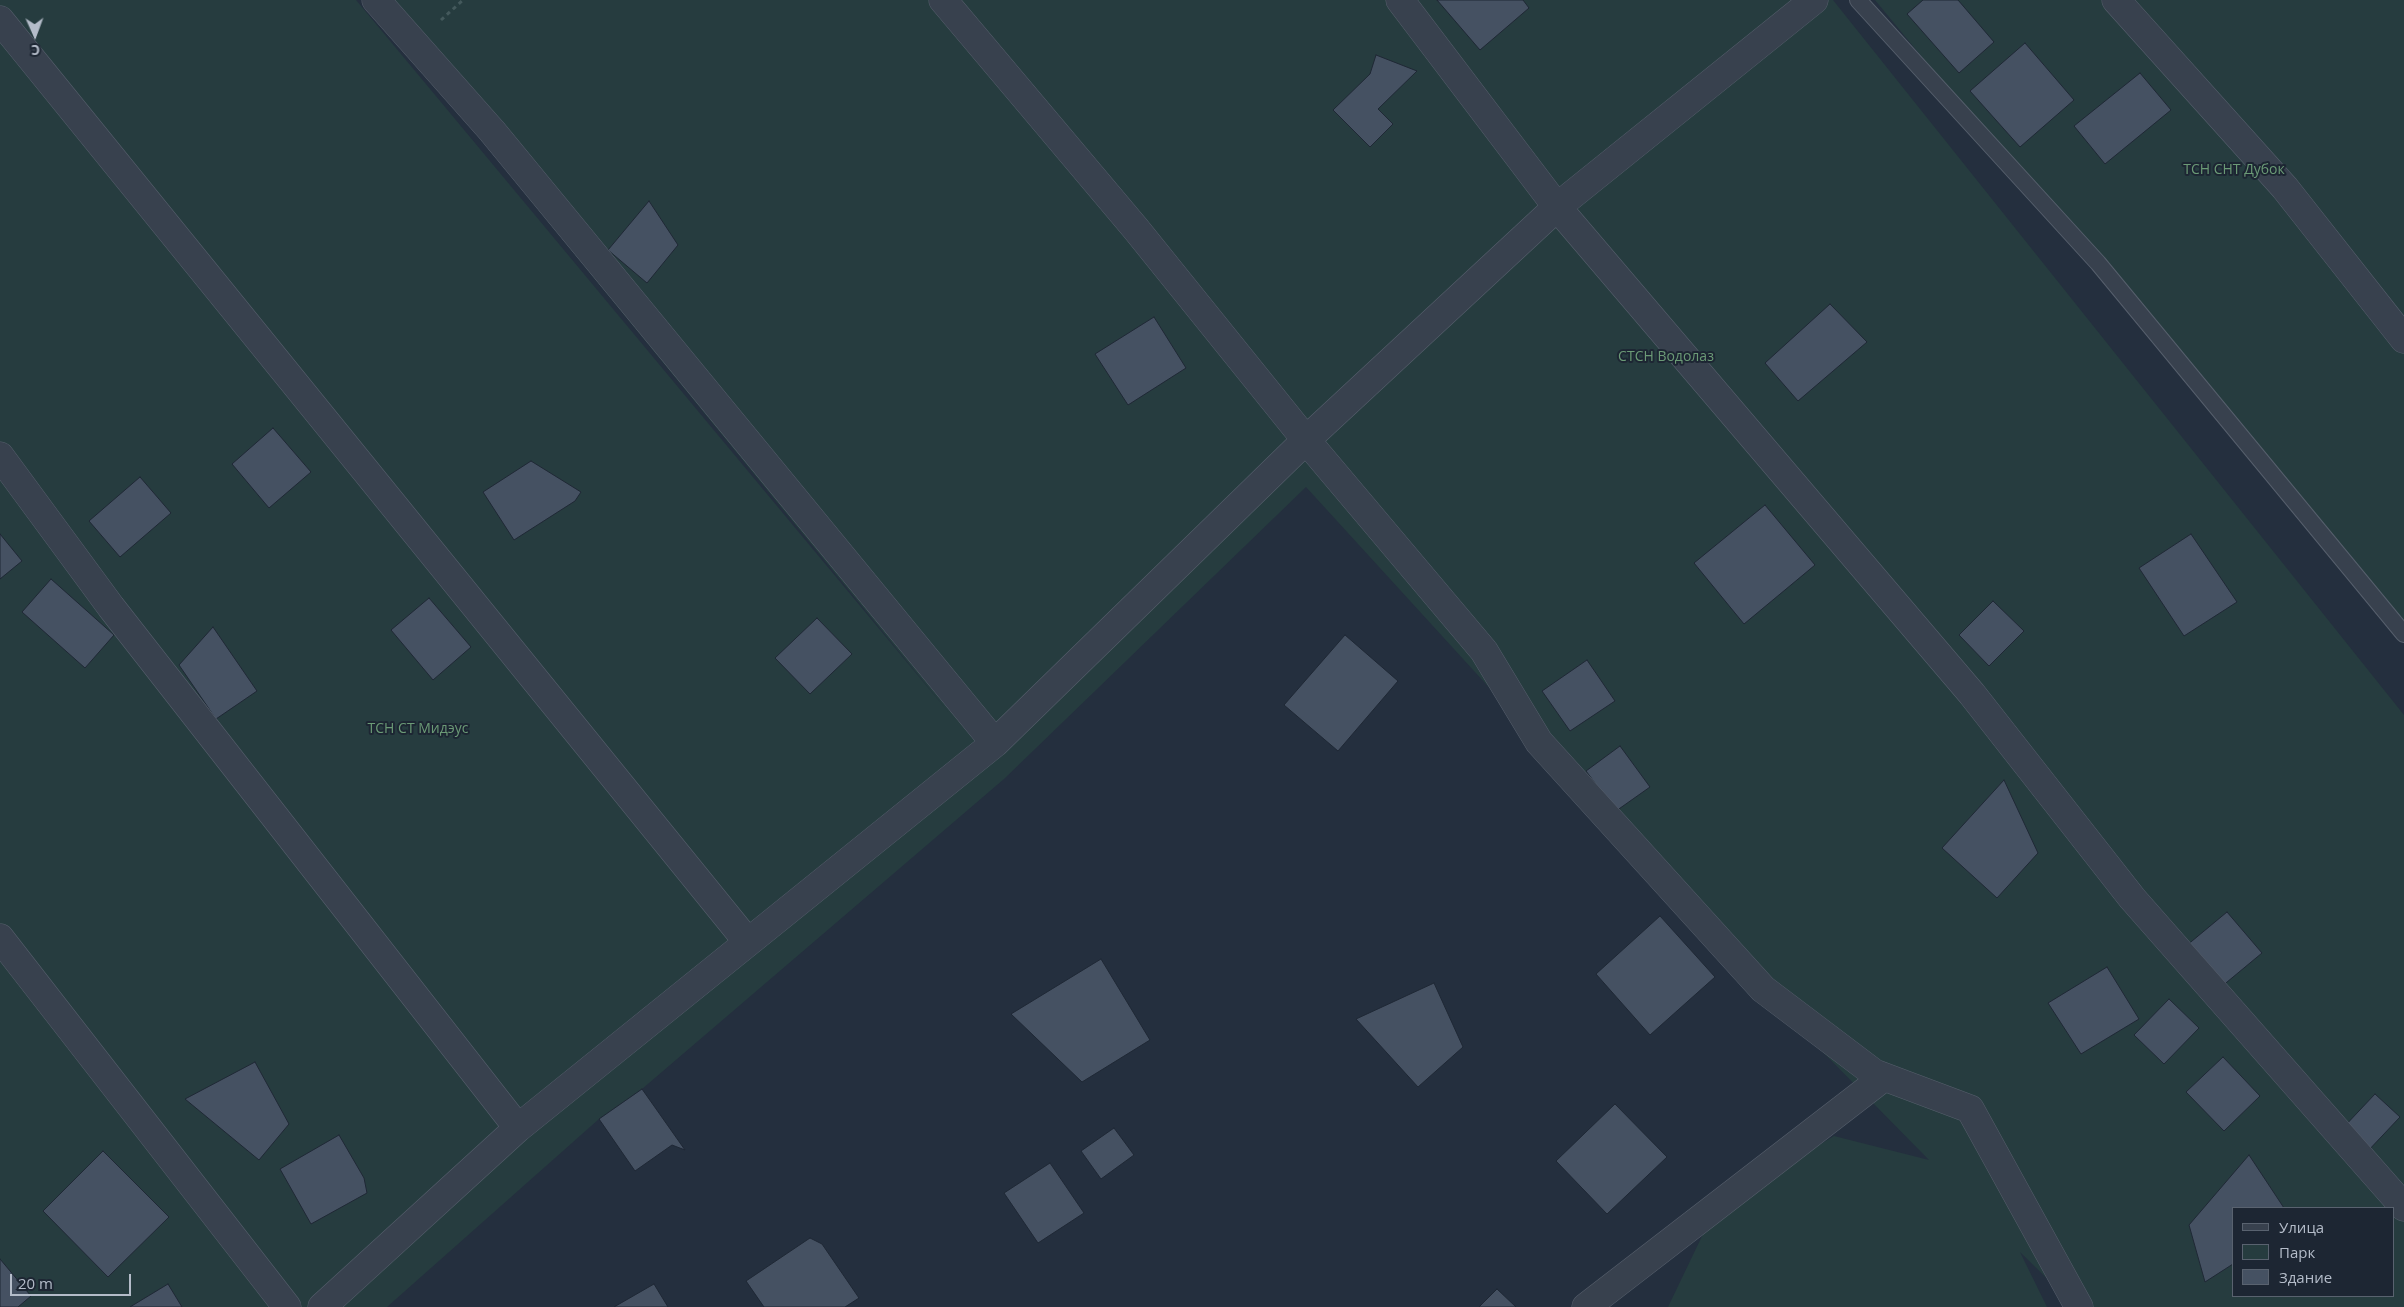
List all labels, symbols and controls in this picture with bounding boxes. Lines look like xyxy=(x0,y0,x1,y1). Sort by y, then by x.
north arrow xyxy=(10,10,60,60)
text: С xyxy=(31,41,40,60)
park label: ТСН СНТ Дубок xyxy=(2183,162,2285,178)
park label: СТСН Водолаз xyxy=(1618,349,1714,365)
park label: ТСН СТ Мидэус xyxy=(368,721,468,737)
legend xyxy=(2232,1207,2394,1297)
text: Улица xyxy=(2279,1217,2324,1237)
text: Парк xyxy=(2279,1242,2315,1262)
scale bar xyxy=(12,1264,134,1296)
text: Здание xyxy=(2279,1267,2332,1287)
text: 20 m xyxy=(18,1273,53,1293)

